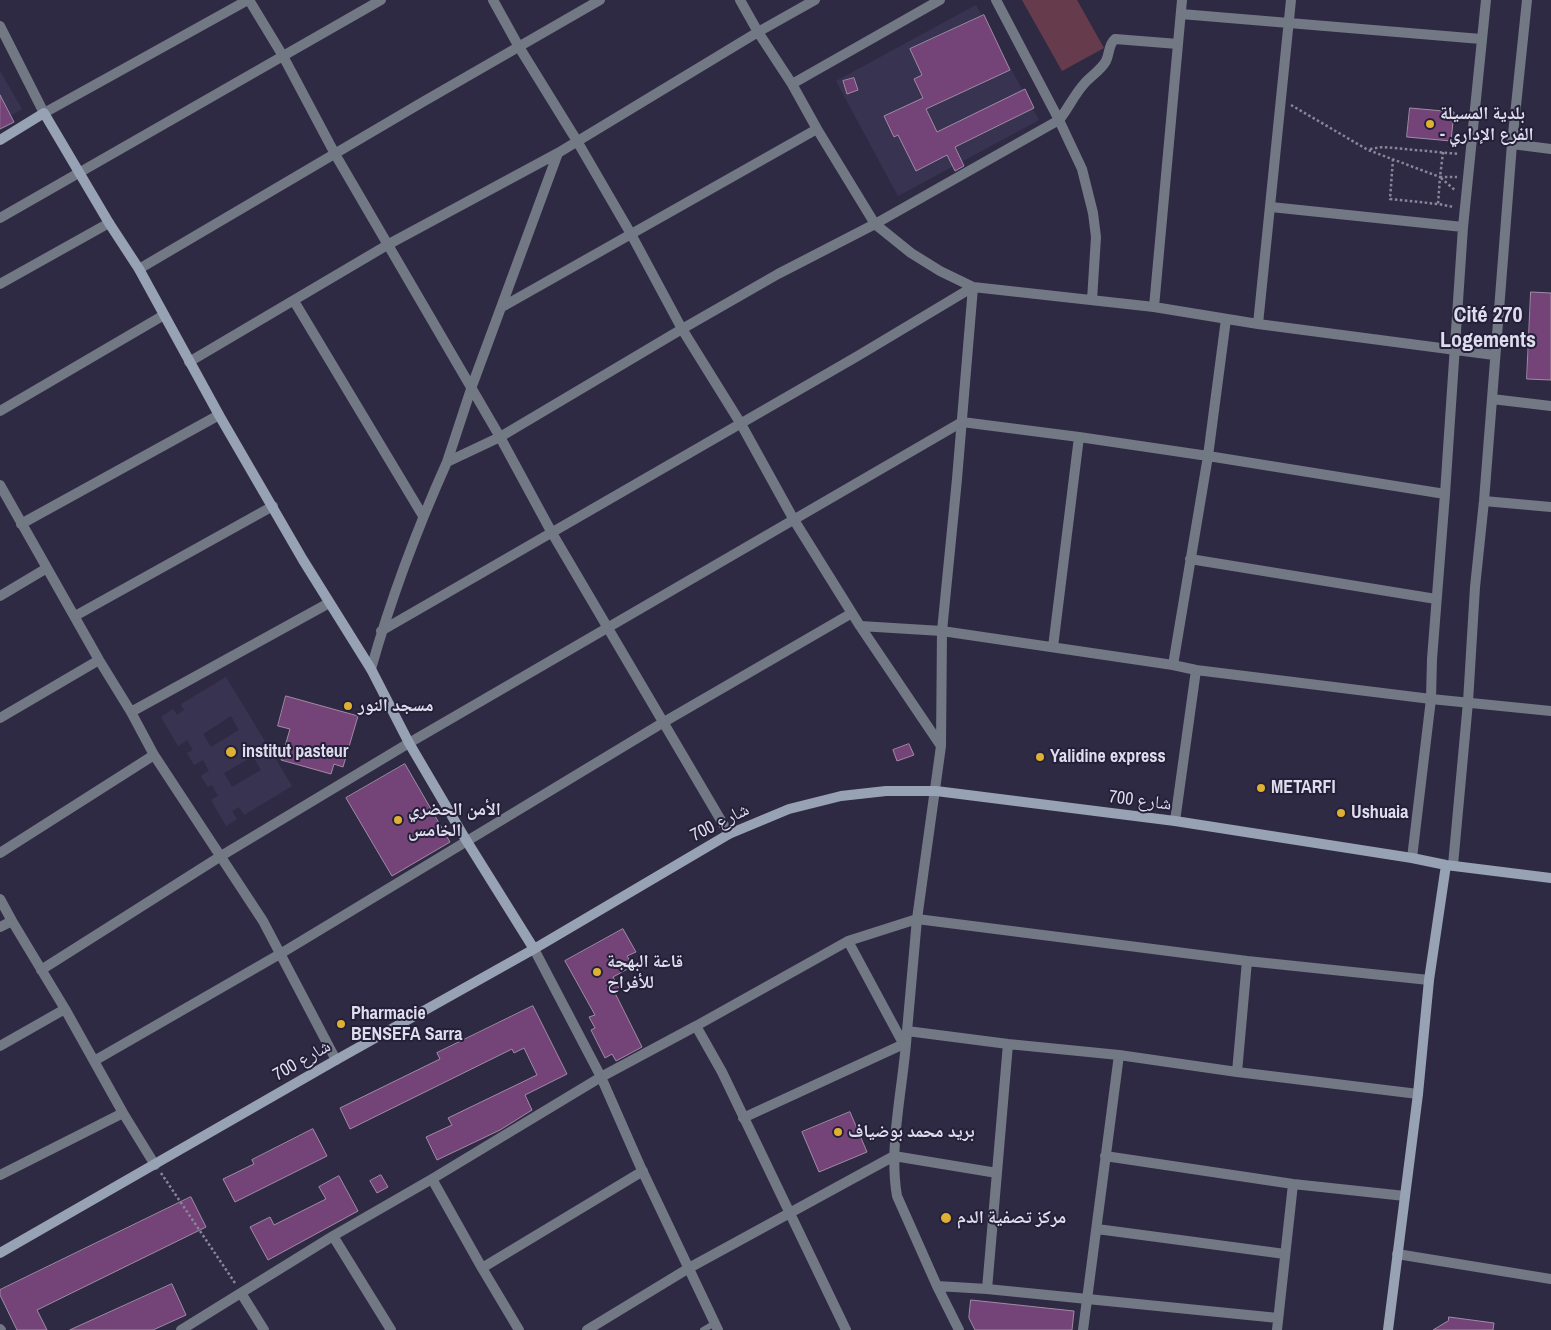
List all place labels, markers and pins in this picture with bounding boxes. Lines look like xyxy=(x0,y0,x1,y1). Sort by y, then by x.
place label: بلدية المسيلة - الفرع الإداري xyxy=(1440,103,1534,146)
marker: بلدية المسيلة - الفرع الإداري xyxy=(1424,118,1436,130)
place label: مسجد النور xyxy=(358,695,434,717)
marker: مسجد النور xyxy=(342,700,354,712)
place label: institut pasteur xyxy=(242,741,349,763)
marker: institut pasteur xyxy=(224,745,238,759)
place label: Yalidine express xyxy=(1050,746,1166,768)
marker: Yalidine express xyxy=(1034,751,1046,763)
place label: METARFI xyxy=(1271,777,1336,799)
marker: METARFI xyxy=(1255,782,1267,794)
place label: الأمن الحضري الخامس xyxy=(408,799,501,842)
place label: Ushuaia xyxy=(1351,802,1408,824)
marker: Ushuaia xyxy=(1335,807,1347,819)
marker: الأمن الحضري الخامس xyxy=(392,814,404,826)
place label: قاعة البهجة للأفراح xyxy=(607,951,683,994)
marker: قاعة البهجة للأفراح xyxy=(591,966,603,978)
place label: Pharmacie BENSEFA Sarra xyxy=(351,1003,463,1046)
marker: Pharmacie BENSEFA Sarra xyxy=(335,1018,347,1030)
place label: بريد محمد بوضياف xyxy=(848,1121,975,1143)
marker: بريد محمد بوضياف xyxy=(832,1126,844,1138)
place label: مركز تصفية الدم xyxy=(957,1207,1066,1229)
marker: مركز تصفية الدم xyxy=(939,1211,953,1225)

